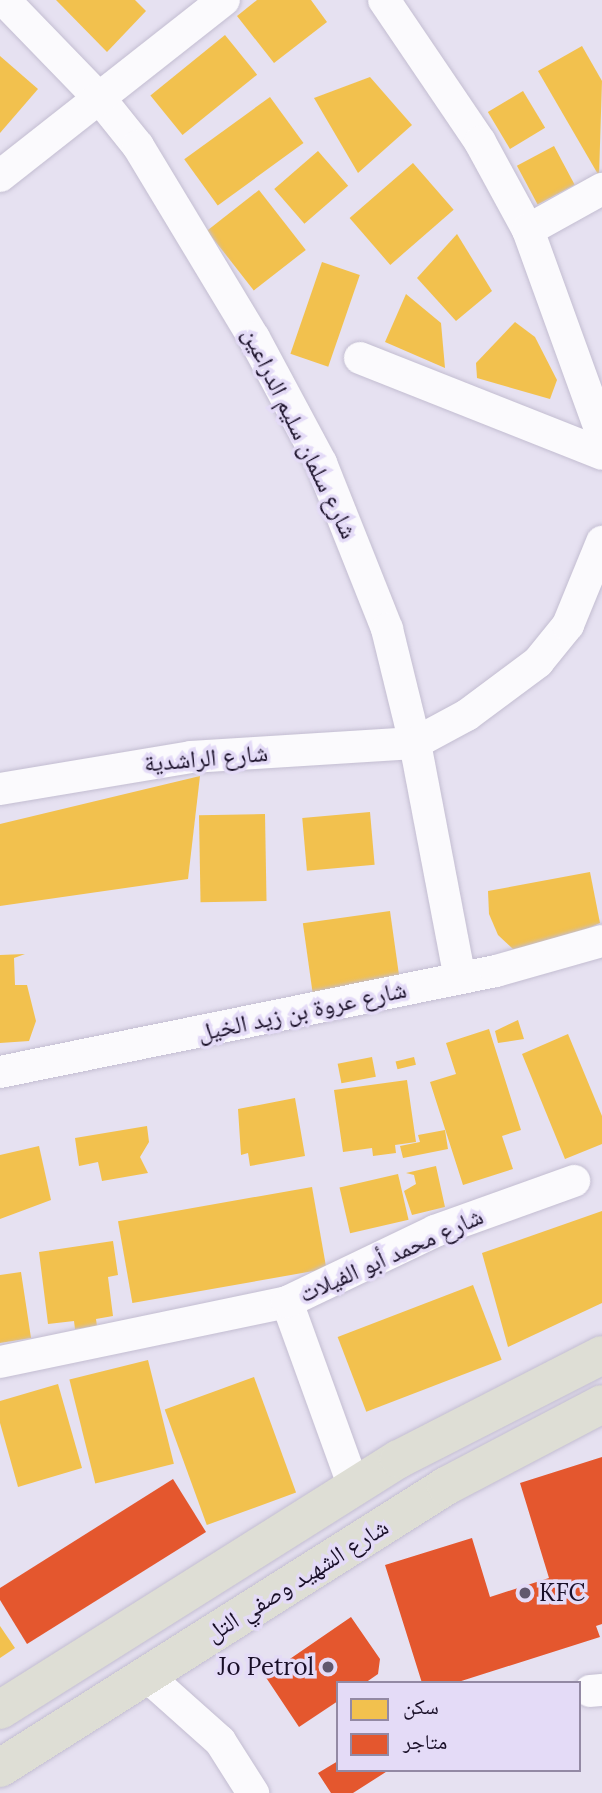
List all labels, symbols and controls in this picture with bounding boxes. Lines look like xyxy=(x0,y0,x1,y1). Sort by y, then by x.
street label: شارع سلمان سليم الدراعين xyxy=(236,323,364,543)
street label: شارع الراشدية xyxy=(143,738,269,778)
street label: شارع عروة بن زيد الخيل xyxy=(195,975,409,1047)
street label: شارع محمد أبو الفيلات xyxy=(295,1202,487,1308)
street label: شارع الشهيد وصفي التل xyxy=(200,1512,394,1648)
place label: KFC xyxy=(539,1579,585,1607)
marker: KFC xyxy=(517,1585,533,1601)
place label: Jo Petrol xyxy=(218,1653,314,1681)
marker: Jo Petrol xyxy=(320,1659,336,1675)
legend xyxy=(336,1681,581,1772)
text: سكن xyxy=(403,1693,439,1720)
text: متاجر xyxy=(403,1728,447,1755)

